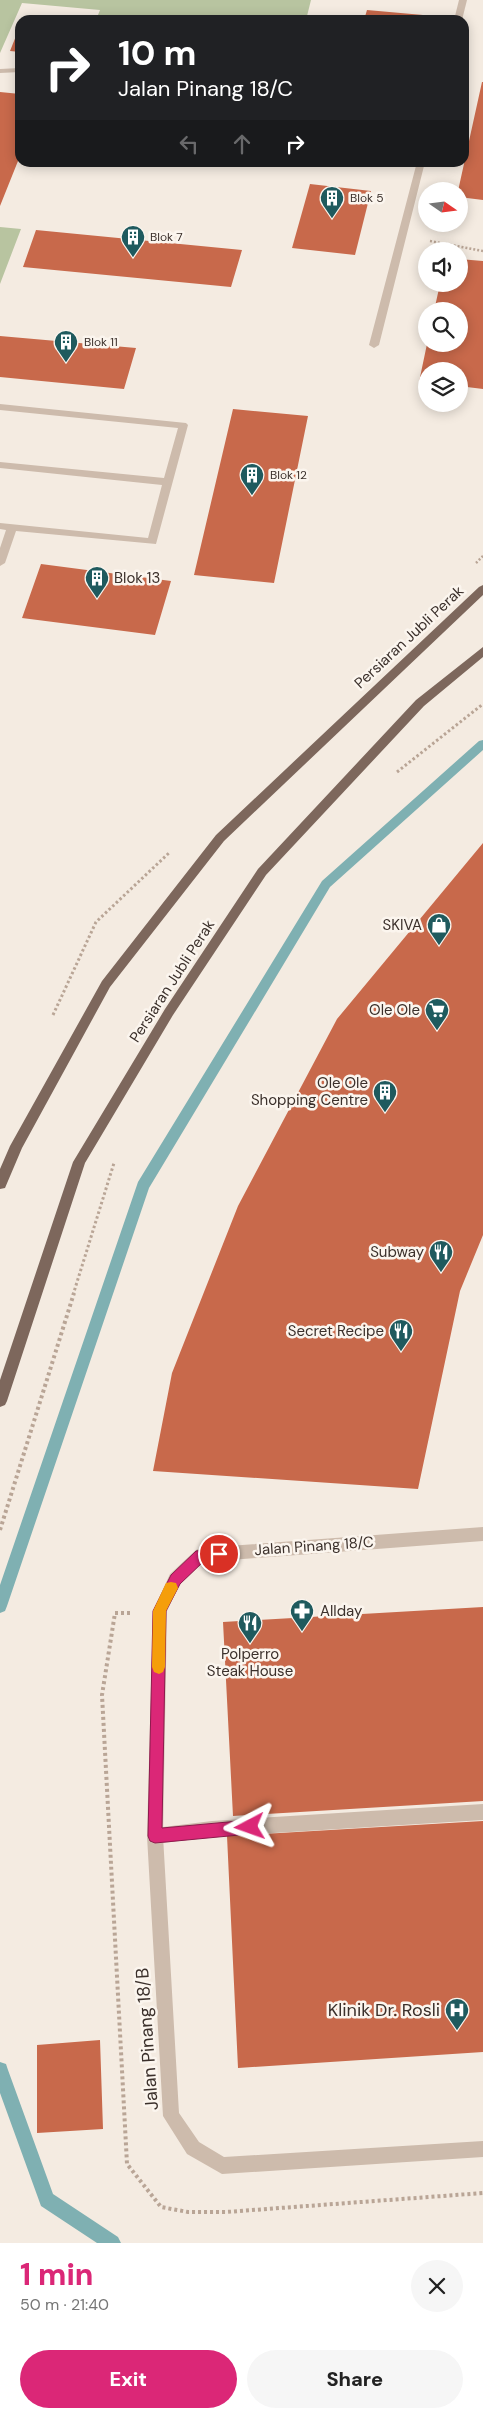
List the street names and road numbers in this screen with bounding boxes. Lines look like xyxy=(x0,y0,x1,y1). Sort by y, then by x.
street label: Persiaran Jubli Perak xyxy=(350,581,468,693)
street label: Persiaran Jubli Perak xyxy=(125,915,219,1046)
street label: Jalan Pinang 18/C xyxy=(254,1532,374,1560)
street label: Jalan Pinang 18/B xyxy=(130,1967,164,2111)

